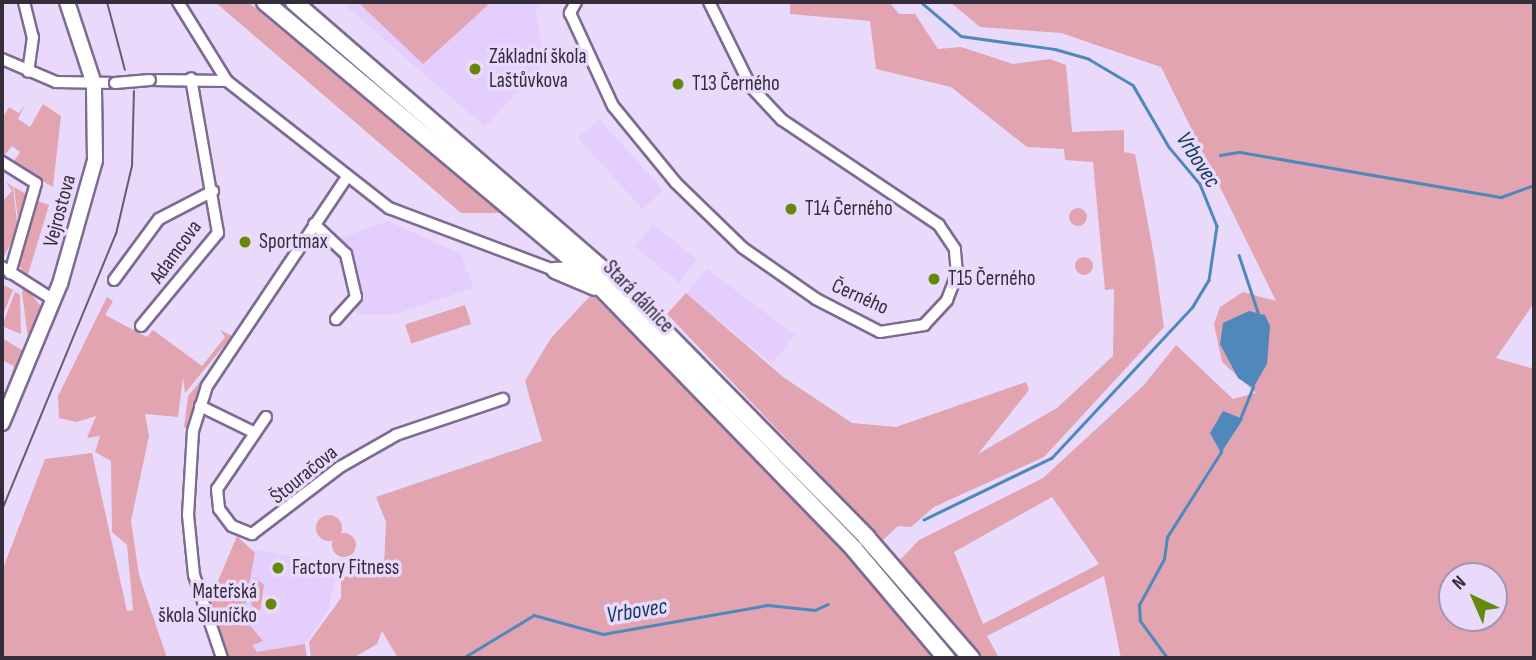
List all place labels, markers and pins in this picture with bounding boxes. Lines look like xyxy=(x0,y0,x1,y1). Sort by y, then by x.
place label: Základní škola Laštůvkova xyxy=(489,44,586,94)
marker: Základní škola Laštůvkova xyxy=(467,61,483,77)
place label: T13 Černého xyxy=(692,71,780,97)
marker: T13 Černého xyxy=(670,76,686,92)
place label: T14 Černého xyxy=(805,196,893,222)
marker: T14 Černého xyxy=(783,201,799,217)
place label: Sportmax xyxy=(259,229,328,255)
marker: Sportmax xyxy=(237,234,253,250)
place label: T15 Černého xyxy=(948,266,1035,292)
marker: T15 Černého xyxy=(926,271,942,287)
place label: Factory Fitness xyxy=(292,555,399,581)
marker: Factory Fitness xyxy=(270,560,286,576)
place label: Mateřská škola Sluníčko xyxy=(158,579,257,629)
marker: Mateřská škola Sluníčko xyxy=(263,596,279,612)

